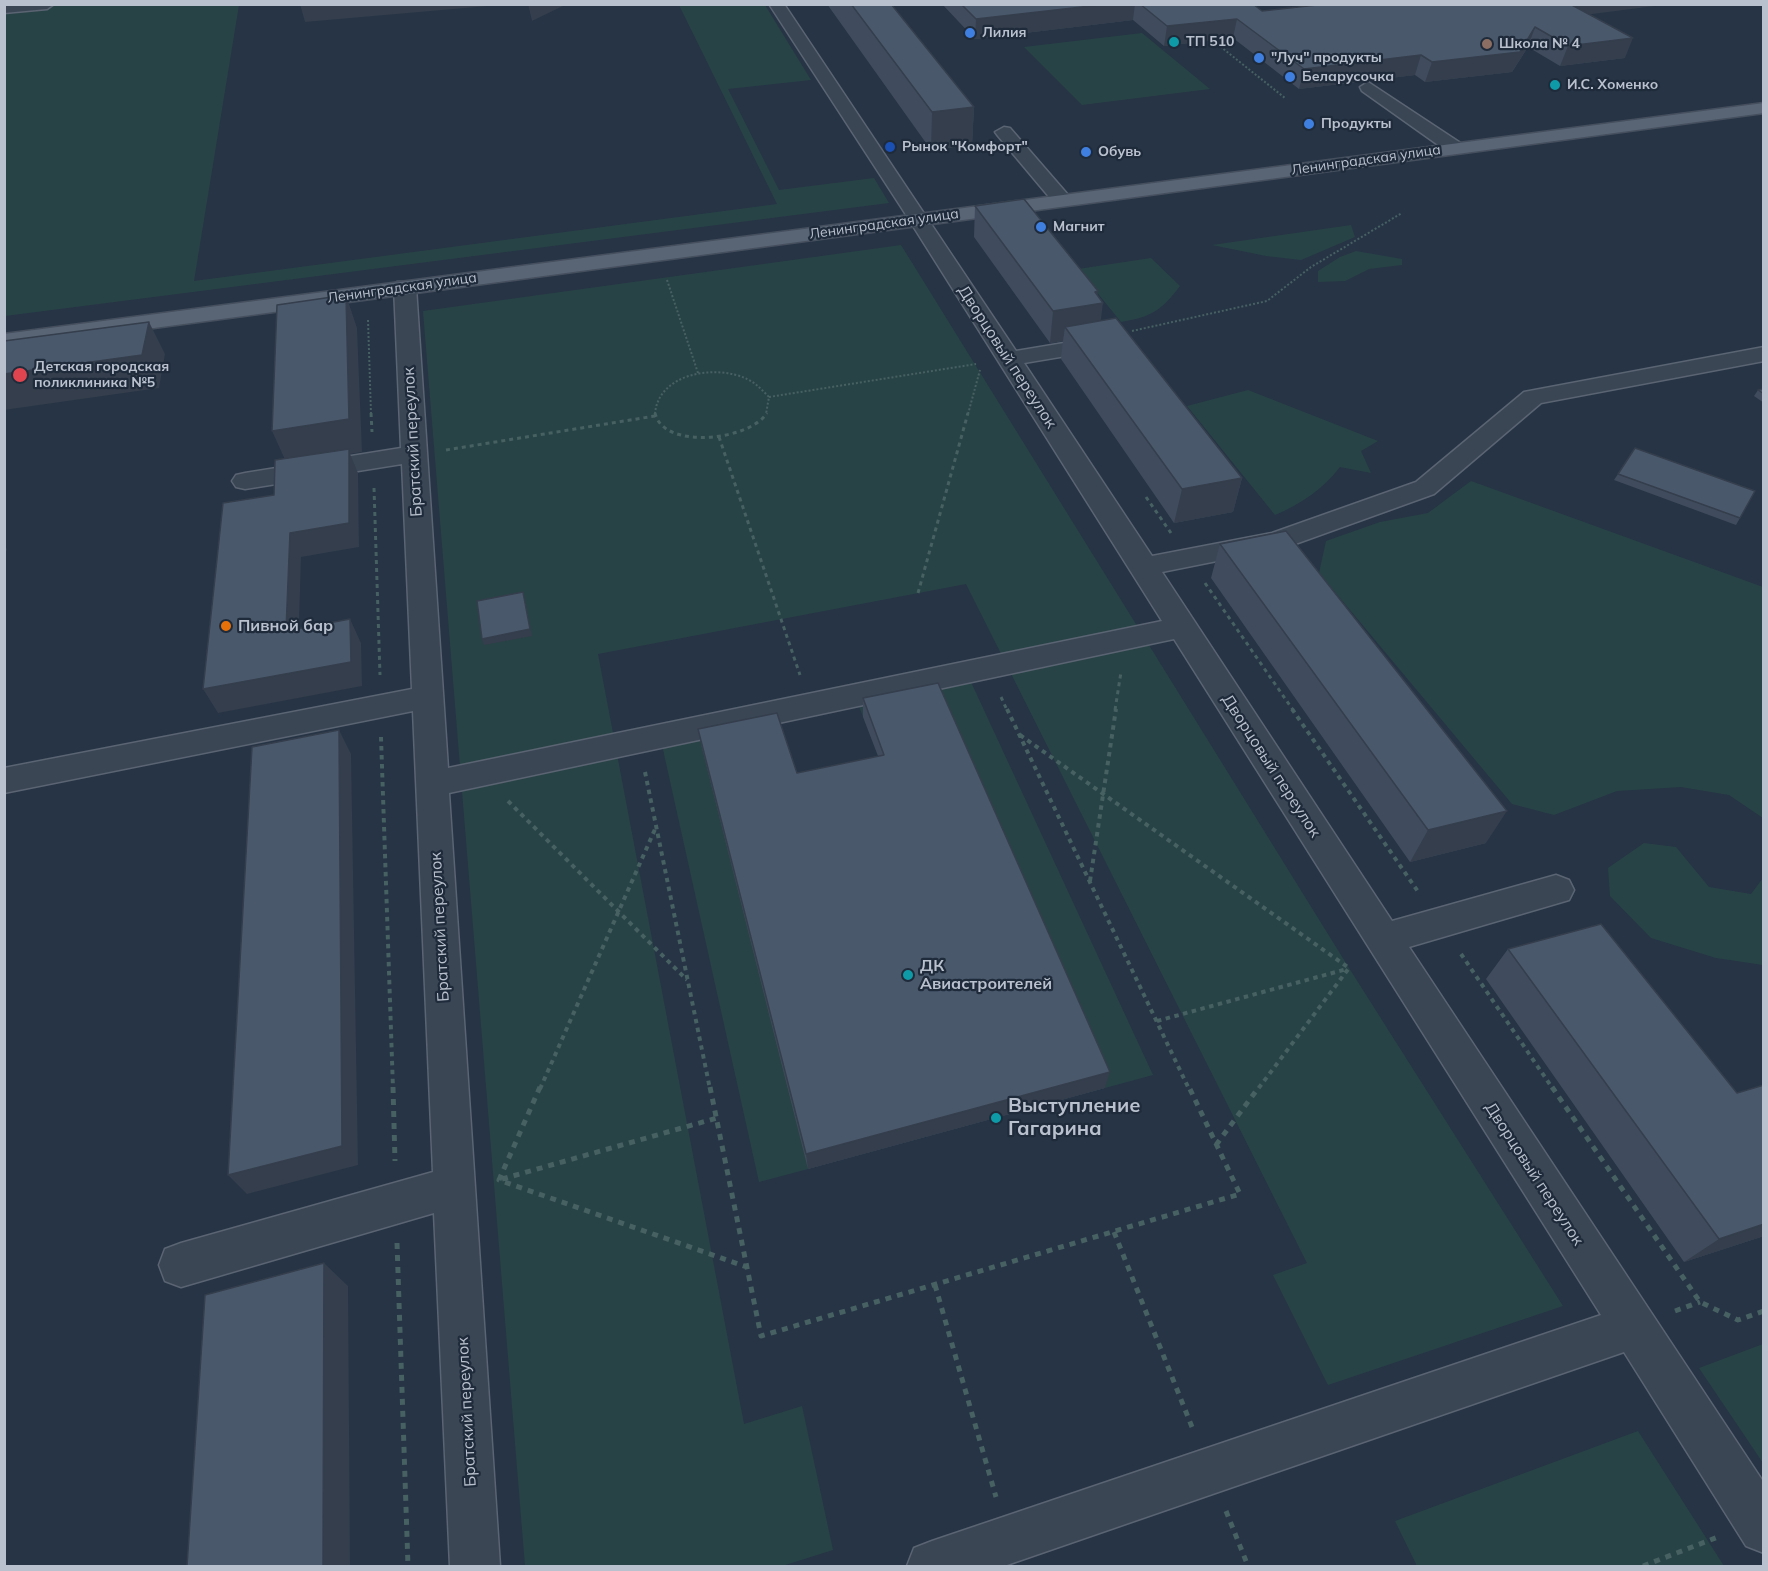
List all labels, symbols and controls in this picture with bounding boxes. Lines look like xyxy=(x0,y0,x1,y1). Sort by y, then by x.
place label: Лилия xyxy=(982,25,1027,41)
marker: Лилия xyxy=(963,26,977,40)
place label: ТП 510 xyxy=(1186,34,1235,50)
marker: ТП 510 xyxy=(1167,35,1181,49)
place label: Школа № 4 xyxy=(1499,36,1580,52)
marker: Школа № 4 xyxy=(1480,37,1494,51)
place label: "Луч" продукты xyxy=(1271,50,1382,66)
marker: "Луч" продукты xyxy=(1252,51,1266,65)
place label: Беларусочка xyxy=(1302,69,1394,85)
marker: Беларусочка xyxy=(1283,70,1297,84)
place label: И.С. Хоменко xyxy=(1567,77,1658,93)
marker: И.С. Хоменко xyxy=(1548,78,1562,92)
place label: Продукты xyxy=(1321,116,1392,132)
marker: Продукты xyxy=(1302,117,1316,131)
place label: Рынок "Комфорт" xyxy=(902,139,1028,155)
marker: Рынок "Комфорт" xyxy=(883,140,897,154)
street label: Ленинградская улица xyxy=(1290,141,1442,179)
place label: Обувь xyxy=(1098,144,1141,160)
marker: Обувь xyxy=(1079,145,1093,159)
street label: Ленинградская улица xyxy=(808,205,960,243)
place label: Магнит xyxy=(1053,219,1105,235)
marker: Магнит xyxy=(1034,220,1048,234)
street label: Ленинградская улица xyxy=(326,269,478,307)
street label: Дворцовый переулок xyxy=(954,282,1060,432)
place label: Детская городская поликлиника №5 xyxy=(34,359,169,392)
marker: Детская городская поликлиника №5 xyxy=(11,366,29,384)
street label: Братский переулок xyxy=(399,367,427,517)
place label: Пивной бар xyxy=(238,616,333,636)
marker: Пивной бар xyxy=(219,619,233,633)
street label: Дворцовый переулок xyxy=(1218,691,1324,841)
street label: Братский переулок xyxy=(426,852,454,1002)
place label: ДК Авиастроителей xyxy=(920,956,1052,994)
marker: ДК Авиастроителей xyxy=(901,968,915,982)
place label: Выступление Гагарина xyxy=(1008,1094,1140,1141)
street label: Дворцовый переулок xyxy=(1481,1099,1587,1249)
marker: Выступление Гагарина xyxy=(989,1111,1003,1125)
street label: Братский переулок xyxy=(453,1337,481,1487)

